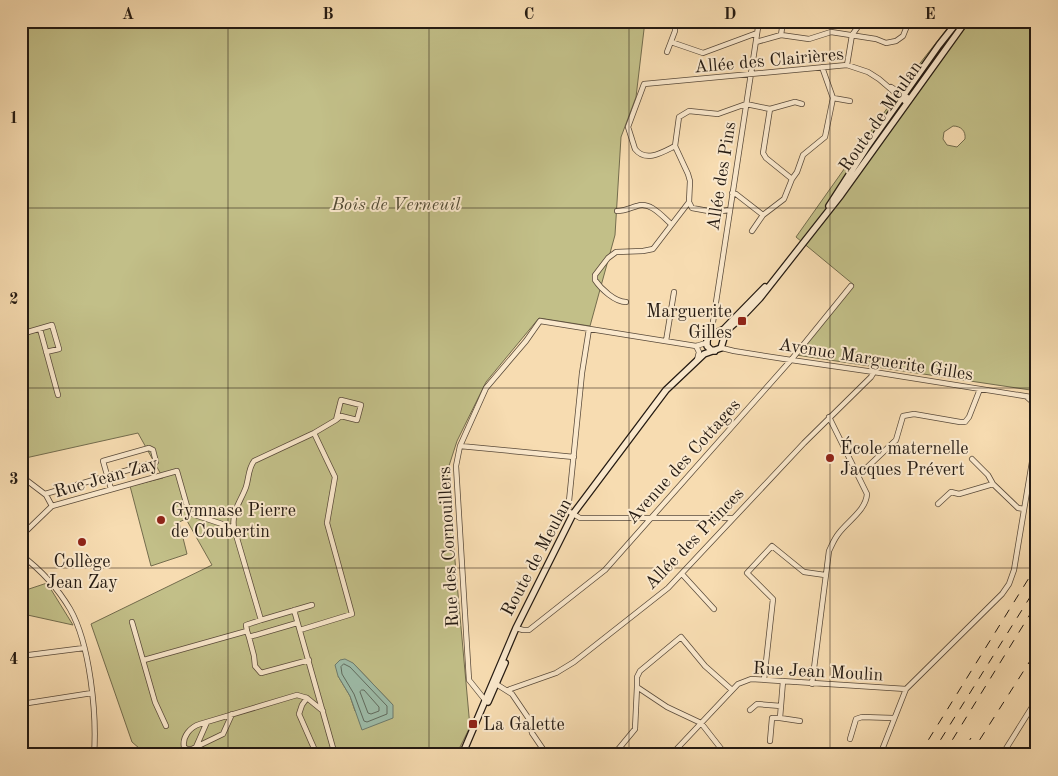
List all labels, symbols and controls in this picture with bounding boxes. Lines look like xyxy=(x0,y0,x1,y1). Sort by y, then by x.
text: A xyxy=(122,7,134,23)
text: B xyxy=(322,7,334,23)
text: C xyxy=(524,7,534,23)
text: D xyxy=(724,7,736,23)
text: E xyxy=(924,7,936,23)
street label: Allée des Clairières xyxy=(693,45,845,77)
street label: Route de Meulan xyxy=(836,58,926,175)
text: 1 xyxy=(9,111,19,127)
street label: Allée des Pins xyxy=(704,120,740,232)
park label: Bois de Verneuil xyxy=(330,196,461,214)
text: 2 xyxy=(9,292,19,308)
place label: Marguerite Gilles xyxy=(646,303,732,342)
marker: Marguerite Gilles xyxy=(736,315,748,327)
street label: Avenue Marguerite Gilles xyxy=(777,336,975,384)
street label: Avenue des Cottages xyxy=(623,396,744,528)
place label: École maternelle Jacques Prévert xyxy=(840,436,969,479)
marker: École maternelle Jacques Prévert xyxy=(824,452,836,464)
street label: Rue Jean Zay xyxy=(52,454,161,501)
street label: Rue des Cornouillers xyxy=(436,466,462,628)
text: 3 xyxy=(9,472,19,488)
street label: Allée des Princes xyxy=(642,484,748,593)
street label: Route de Meulan xyxy=(498,496,576,619)
place label: Gymnase Pierre de Coubertin xyxy=(171,502,296,541)
marker: Gymnase Pierre de Coubertin xyxy=(155,514,167,526)
marker: Collège Jean Zay xyxy=(76,536,88,548)
place label: Collège Jean Zay xyxy=(46,553,118,592)
text: 4 xyxy=(9,652,19,668)
street label: Rue Jean Moulin xyxy=(752,660,884,684)
place label: La Galette xyxy=(483,716,565,734)
marker: La Galette xyxy=(467,718,479,730)

